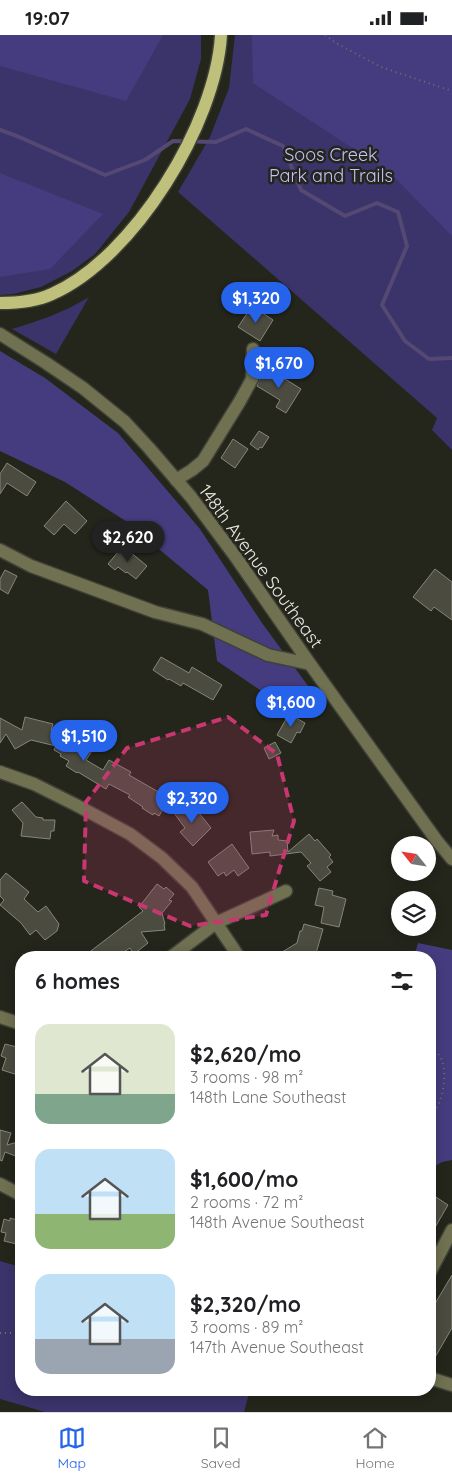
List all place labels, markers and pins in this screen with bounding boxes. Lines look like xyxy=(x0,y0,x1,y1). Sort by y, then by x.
pin: $1,320 xyxy=(215,281,297,324)
pin: $1,670 xyxy=(238,347,320,389)
pin: $2,620 xyxy=(87,521,169,563)
pin: $1,600 xyxy=(250,685,332,728)
pin: $1,510 xyxy=(43,719,125,762)
pin: $2,320 xyxy=(151,781,233,824)

